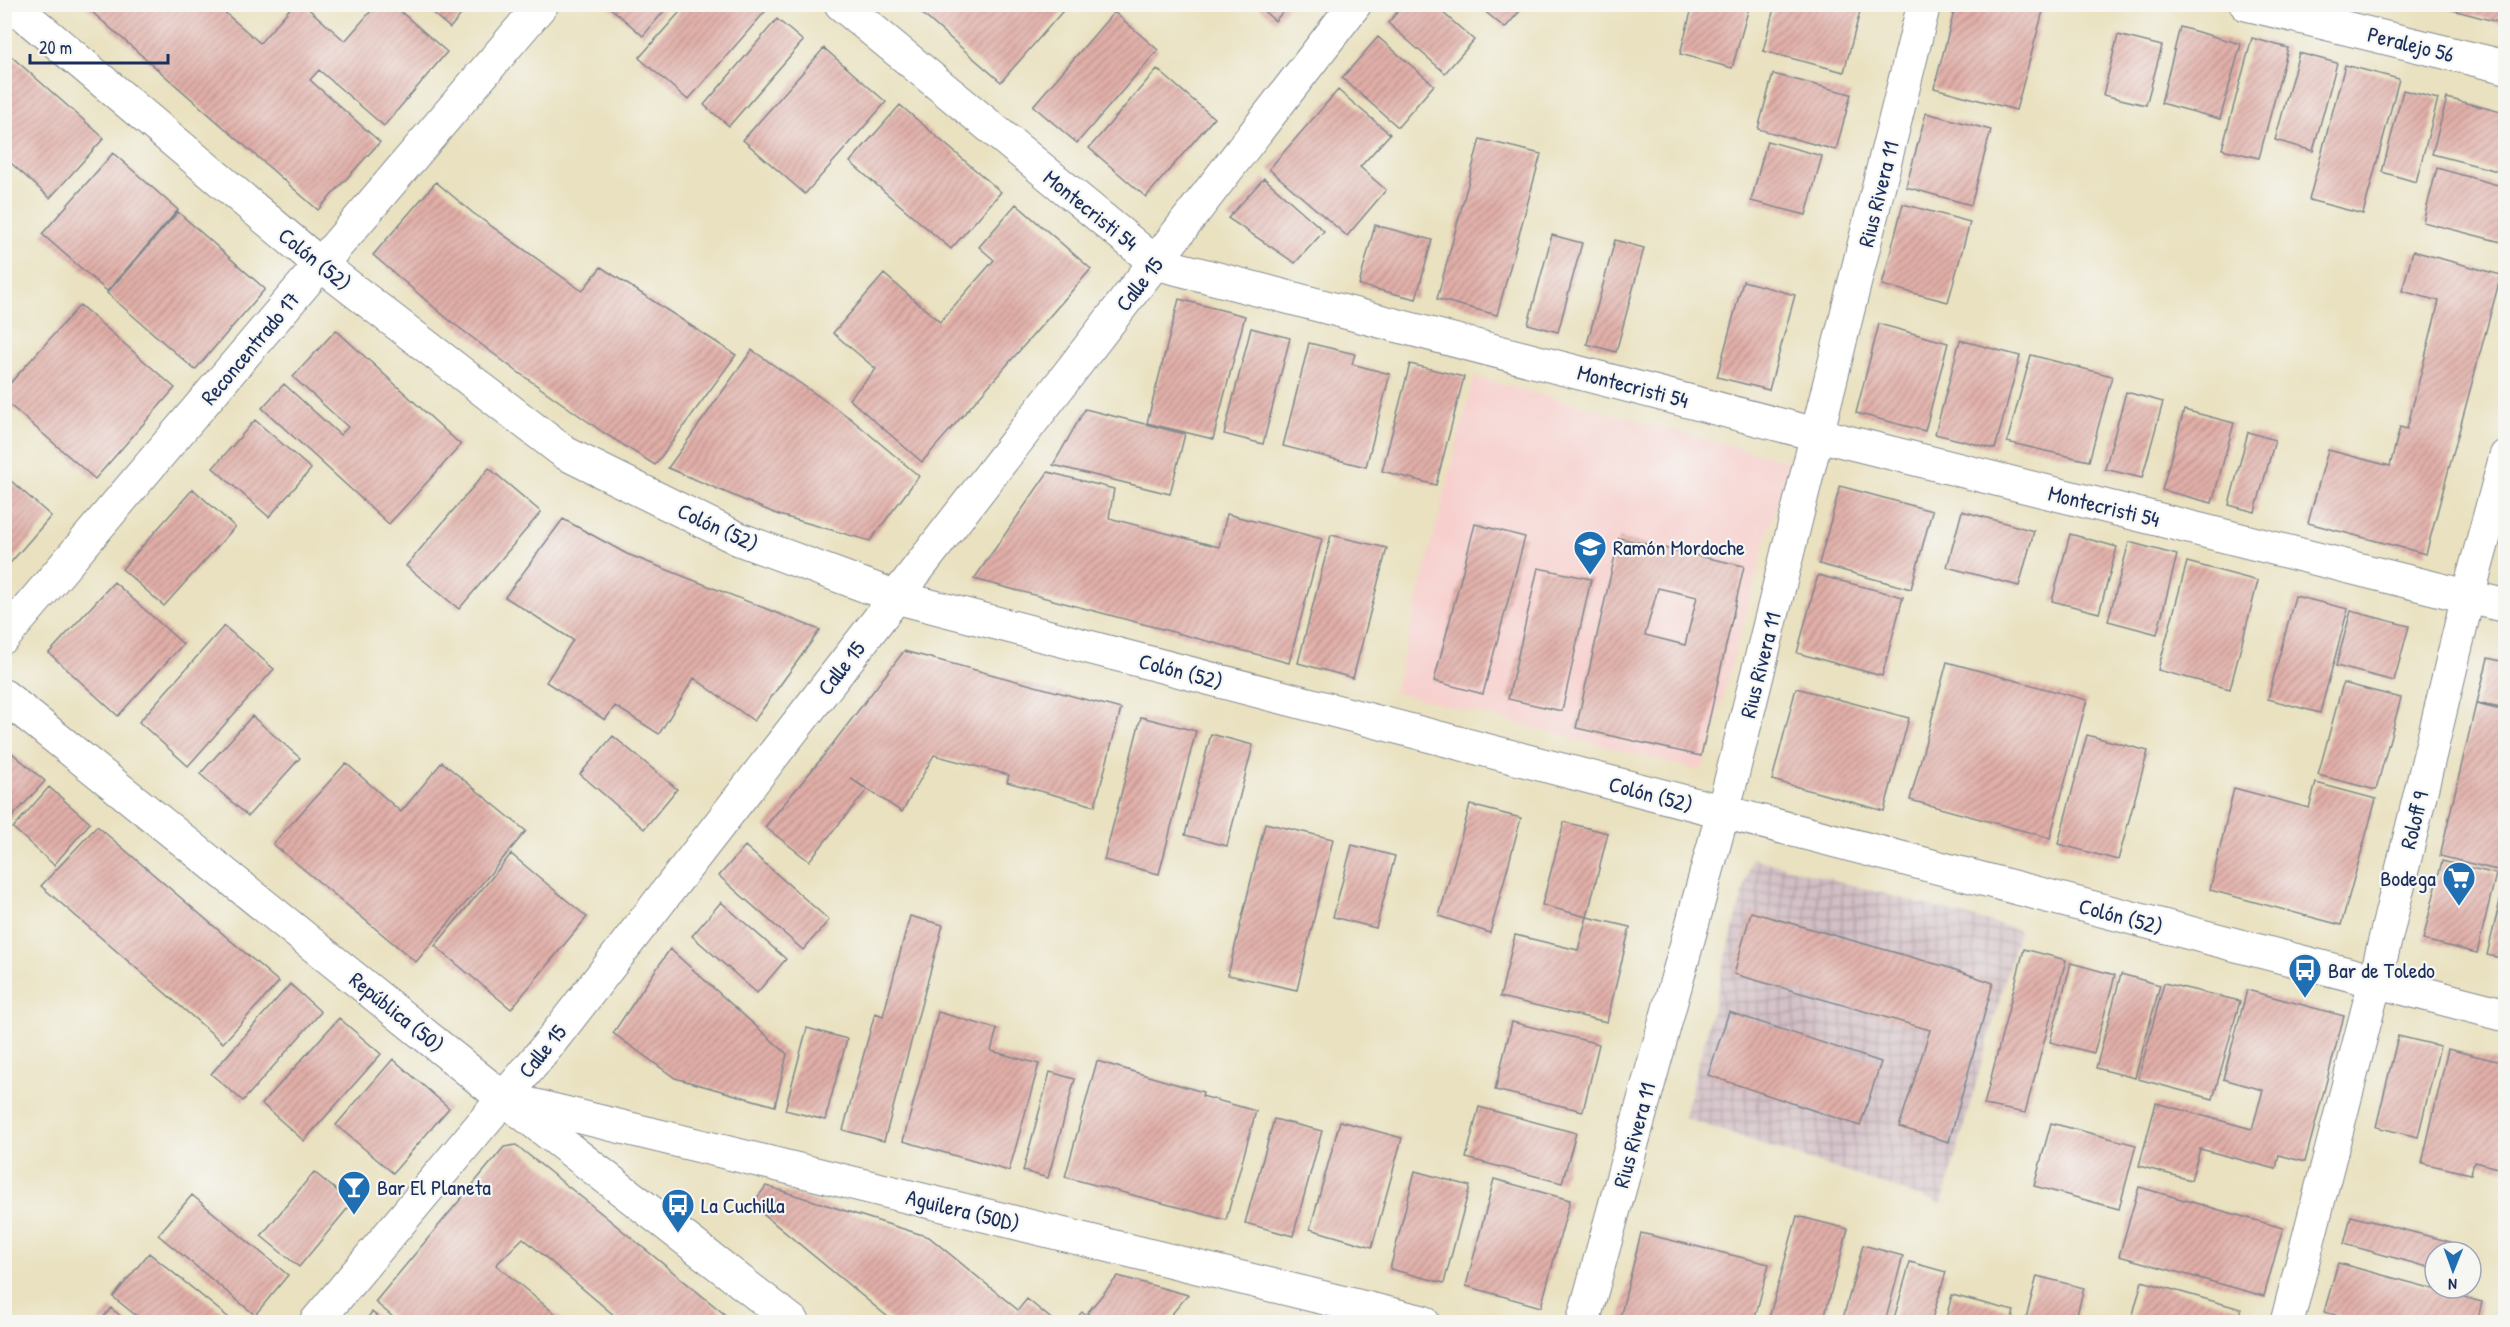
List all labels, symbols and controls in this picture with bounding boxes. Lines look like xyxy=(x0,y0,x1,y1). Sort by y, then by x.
street label: Peralejo 56 xyxy=(2365,19,2458,69)
scale bar xyxy=(30,27,168,65)
text: 20 m xyxy=(39,35,72,60)
street label: Rius Rivera 11 xyxy=(1850,138,1906,250)
street label: Montecristi 54 xyxy=(1037,163,1145,257)
street label: Colón (52) xyxy=(272,220,358,298)
street label: Calle 15 xyxy=(1108,251,1170,317)
street label: Reconcentrado 17 xyxy=(194,285,306,411)
street label: Montecristi 54 xyxy=(1574,357,1692,415)
street label: Montecristi 54 xyxy=(2045,478,2163,534)
street label: Colón (52) xyxy=(673,495,763,559)
school or university icon: Ramón Mordoche xyxy=(1572,529,1608,576)
place label: Ramón Mordoche xyxy=(1613,532,1745,562)
street label: Rius Rivera 11 xyxy=(1732,609,1788,721)
street label: Calle 15 xyxy=(810,635,872,701)
street label: Colón (52) xyxy=(1136,645,1226,697)
street label: Colón (52) xyxy=(1606,768,1696,820)
street label: Roloff 9 xyxy=(2392,788,2436,852)
supermarket icon: Bodega xyxy=(2441,860,2477,907)
place label: Bodega xyxy=(2380,863,2436,893)
street label: Colón (52) xyxy=(2076,890,2166,942)
bus stop icon: Bar de Toledo xyxy=(2287,952,2323,999)
place label: Bar de Toledo xyxy=(2328,955,2435,985)
street label: República (50) xyxy=(343,965,451,1059)
street label: Calle 15 xyxy=(511,1018,573,1084)
street label: Rius Rivera 11 xyxy=(1606,1079,1662,1191)
bar icon: Bar El Planeta xyxy=(336,1169,372,1216)
place label: Bar El Planeta xyxy=(377,1172,491,1202)
street label: Aguilera (50D) xyxy=(903,1181,1023,1239)
bus stop icon: La Cuchilla xyxy=(660,1187,696,1234)
place label: La Cuchilla xyxy=(701,1190,785,1220)
north arrow xyxy=(2423,1240,2483,1300)
text: N xyxy=(2448,1274,2457,1296)

